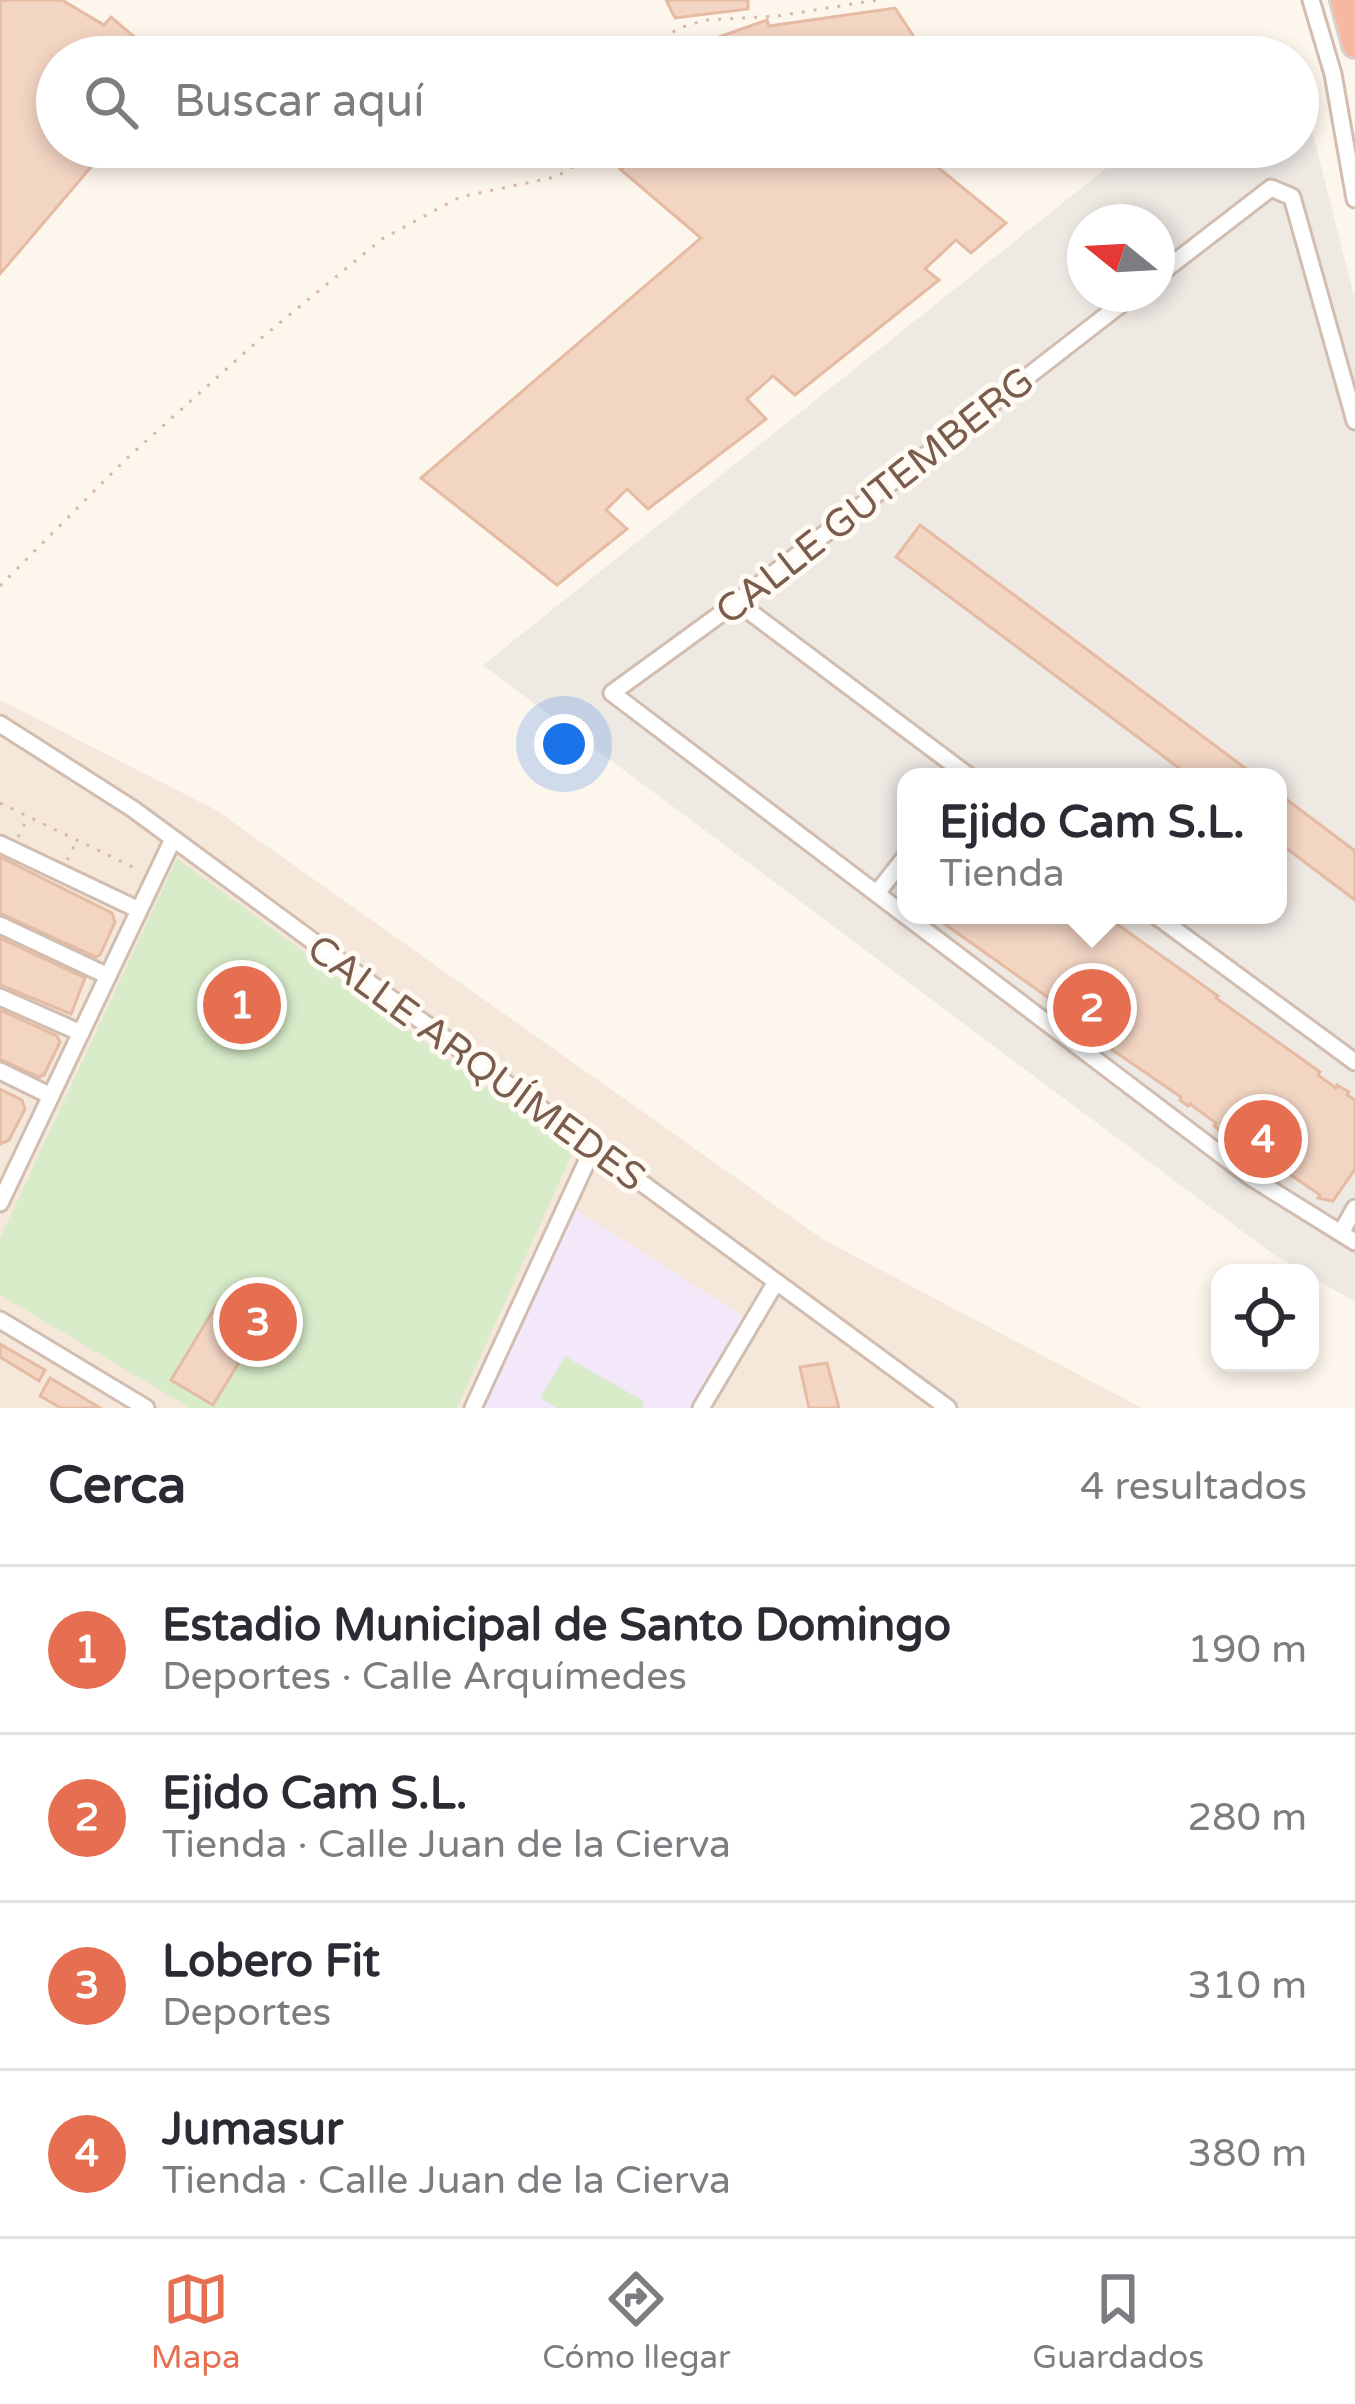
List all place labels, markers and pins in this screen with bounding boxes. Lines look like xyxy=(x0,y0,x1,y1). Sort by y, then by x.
pin: 1 xyxy=(203,960,281,1050)
pin: 2 xyxy=(1053,963,1131,1053)
pin: 4 xyxy=(1224,1094,1302,1184)
pin: 3 xyxy=(219,1277,297,1367)

